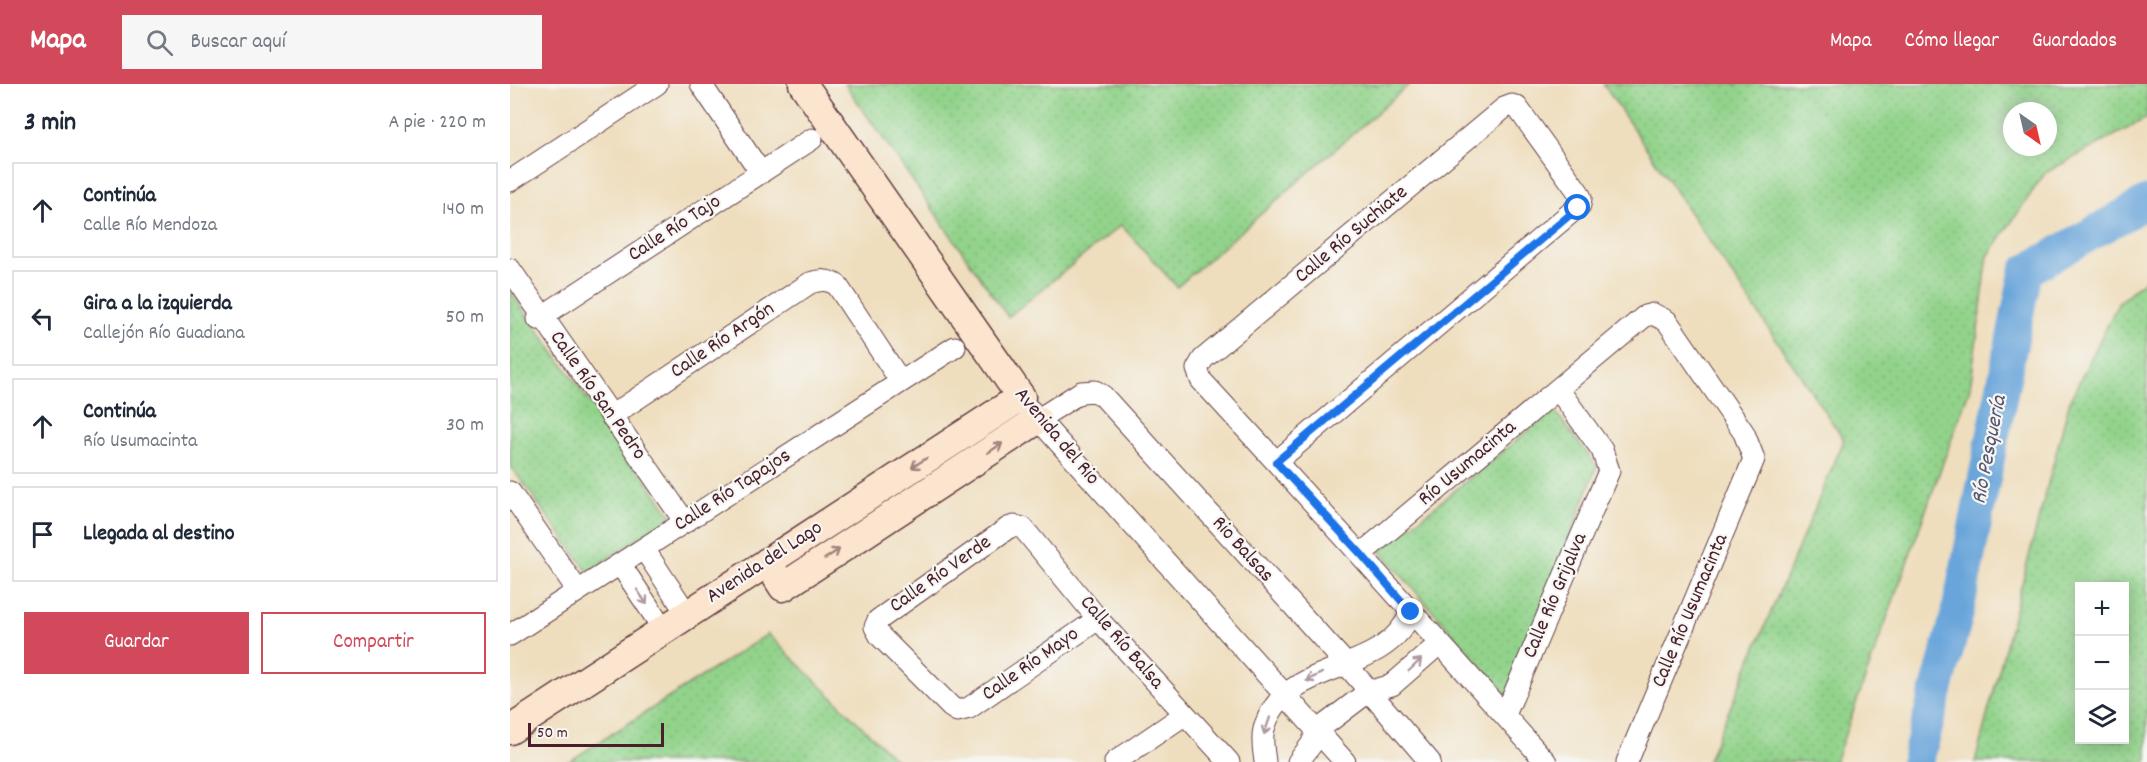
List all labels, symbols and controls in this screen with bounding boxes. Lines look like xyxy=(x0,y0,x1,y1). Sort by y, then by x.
search box xyxy=(122,15,542,69)
text: Mapa xyxy=(30,22,86,62)
icon: search xyxy=(143,26,176,59)
text: Buscar aquí xyxy=(191,27,286,58)
text: Mapa xyxy=(1830,27,1872,57)
text: Cómo llegar xyxy=(1905,27,1999,57)
text: Guardados xyxy=(2032,27,2117,57)
north arrow xyxy=(2003,102,2057,156)
text: 3 min xyxy=(24,105,76,142)
text: A pie · 220 m xyxy=(388,109,486,137)
street label: Calle Río Suchiate xyxy=(1289,179,1415,291)
text: Continúa xyxy=(83,181,156,212)
street label: Calle Río Tajo xyxy=(623,188,727,270)
icon: ahead xyxy=(26,194,59,227)
route start xyxy=(1564,194,1590,220)
text: 140 m xyxy=(442,196,484,224)
text: Calle Río Mendoza xyxy=(83,212,217,240)
text: Gira a la izquierda xyxy=(83,289,232,320)
street label: Calle Río Argón xyxy=(665,295,781,387)
icon: left xyxy=(26,302,59,335)
text: 50 m xyxy=(446,304,484,332)
text: Callejón Río Guadiana xyxy=(83,320,245,348)
street label: Calle Río San Pedro xyxy=(541,325,653,467)
street label: Avenida del Rio xyxy=(1006,381,1106,493)
water label: Río Pesquería xyxy=(1964,391,2016,507)
text: Continúa xyxy=(83,397,156,428)
icon: ahead xyxy=(26,410,59,443)
text: 30 m xyxy=(446,412,484,440)
street label: Río Usumacinta xyxy=(1412,413,1525,514)
text: Río Usumacinta xyxy=(83,428,197,456)
one-way arrow xyxy=(986,441,1003,453)
street label: Calle Río Tapajos xyxy=(669,442,797,540)
one-way arrow xyxy=(911,458,928,470)
street label: Rio Balsas xyxy=(1204,510,1280,590)
street label: Avenida del Lago xyxy=(701,514,829,612)
icon: arrive xyxy=(26,518,59,551)
text: Llegada al destino xyxy=(83,519,235,550)
street label: Calle Río Grijalva xyxy=(1516,528,1596,663)
street label: Calle Río Usumacinta xyxy=(1645,528,1737,693)
street label: Calle Río Verde xyxy=(884,529,998,621)
one-way arrow xyxy=(823,548,840,560)
map controls xyxy=(2075,582,2129,744)
button: + xyxy=(2075,582,2129,636)
one-way arrow xyxy=(636,588,648,605)
street label: Calle Río Balsa xyxy=(1072,589,1171,697)
route end xyxy=(1397,598,1423,624)
button: Guardar xyxy=(24,612,249,674)
button: Compartir xyxy=(261,612,486,674)
street label: Calle Río Mayo xyxy=(976,620,1086,710)
button: − xyxy=(2075,636,2129,690)
one-way arrow xyxy=(1408,657,1423,672)
one-way arrow xyxy=(1306,672,1324,684)
button: layers xyxy=(2075,690,2129,744)
one-way arrow xyxy=(1261,716,1272,735)
scale bar xyxy=(528,720,664,748)
text: 50 m xyxy=(537,722,568,745)

